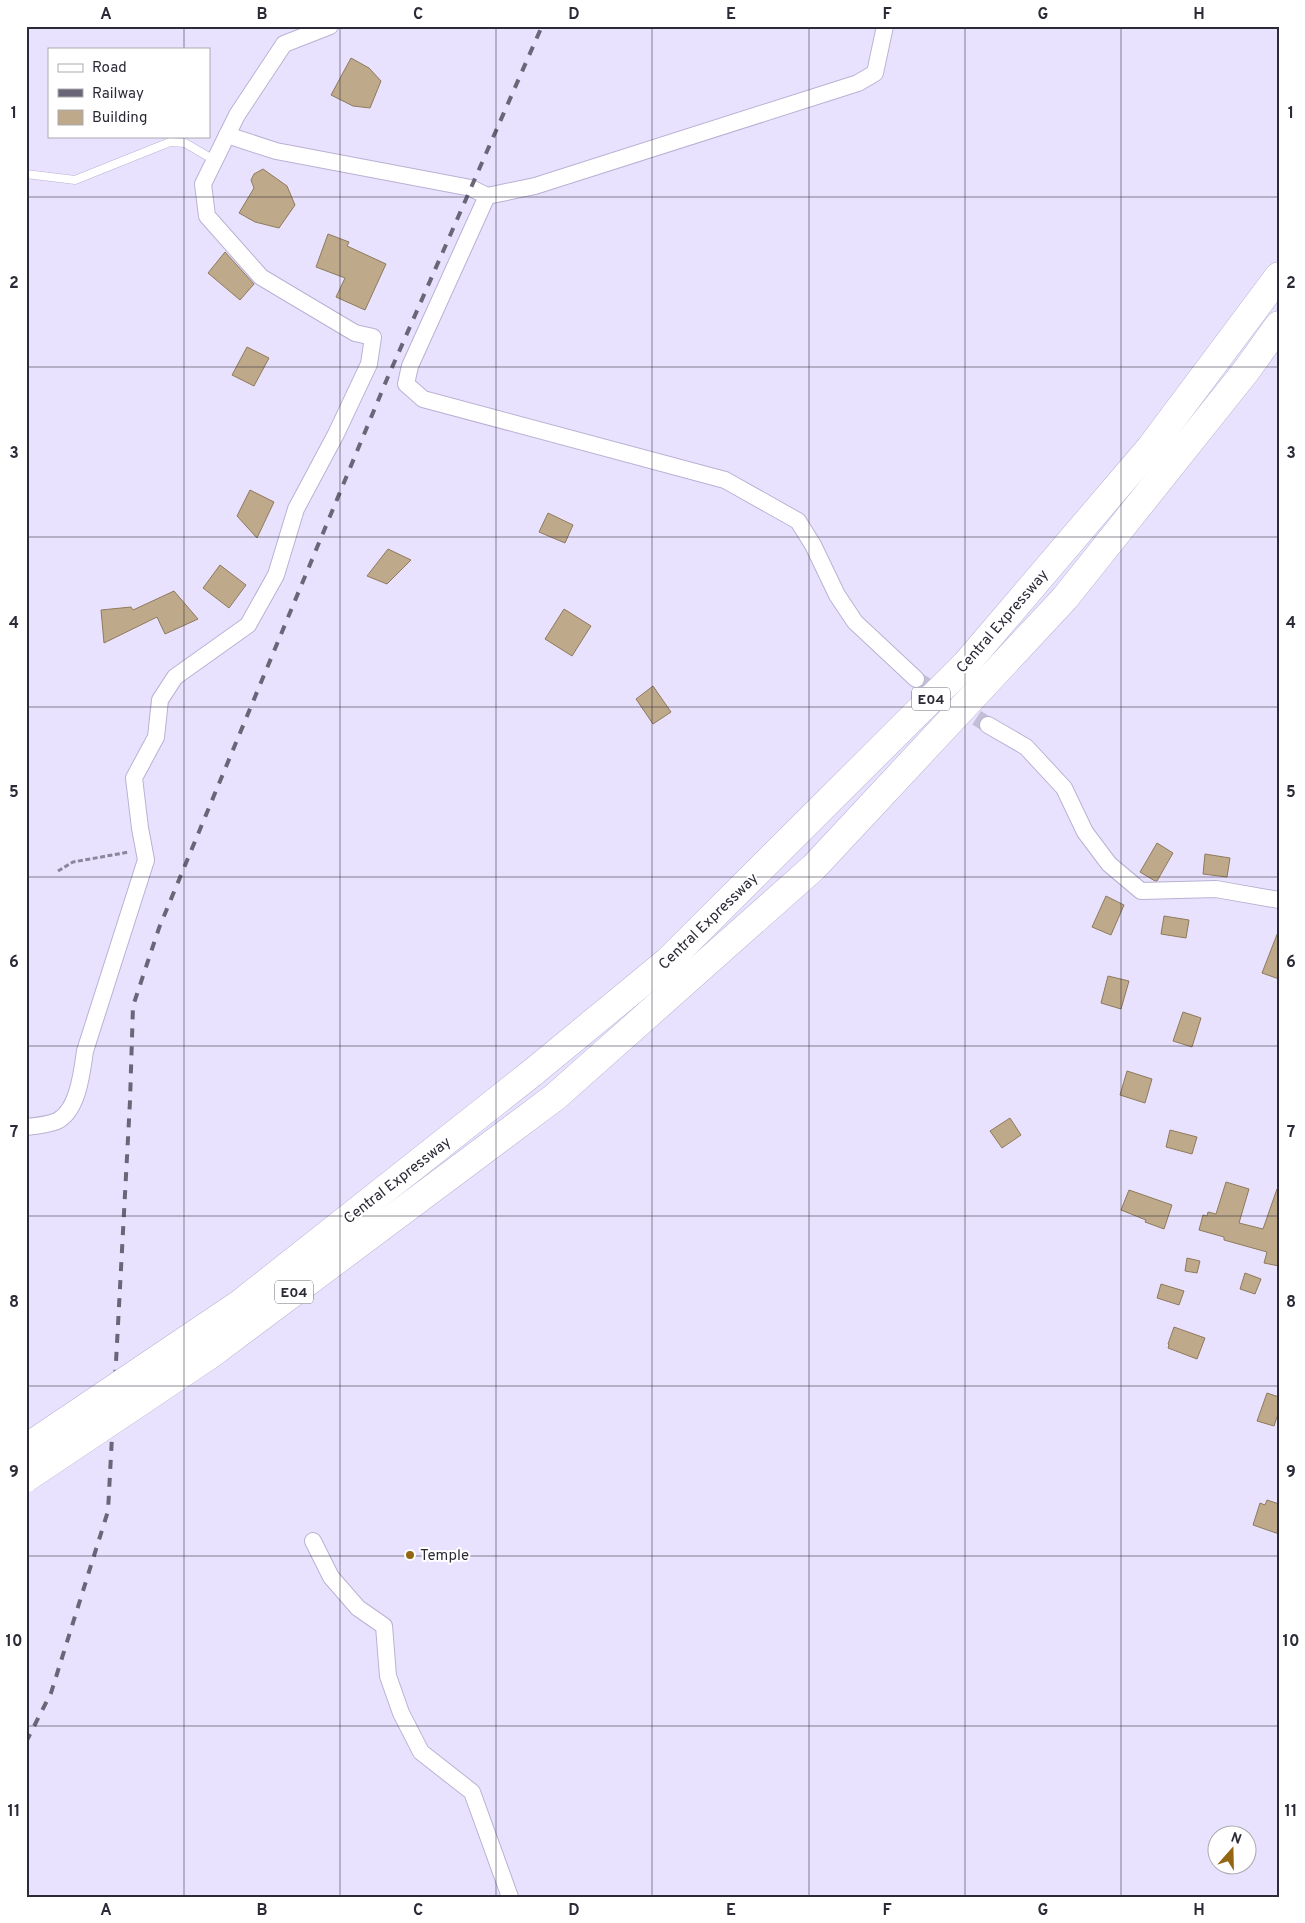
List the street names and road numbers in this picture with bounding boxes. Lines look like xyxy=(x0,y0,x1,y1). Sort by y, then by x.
street label: Central Expressway xyxy=(953,566,1053,678)
road number: E04 xyxy=(912,688,950,711)
street label: Central Expressway xyxy=(655,870,763,974)
street label: Central Expressway xyxy=(340,1133,455,1229)
road number: E04 xyxy=(275,1280,313,1304)

